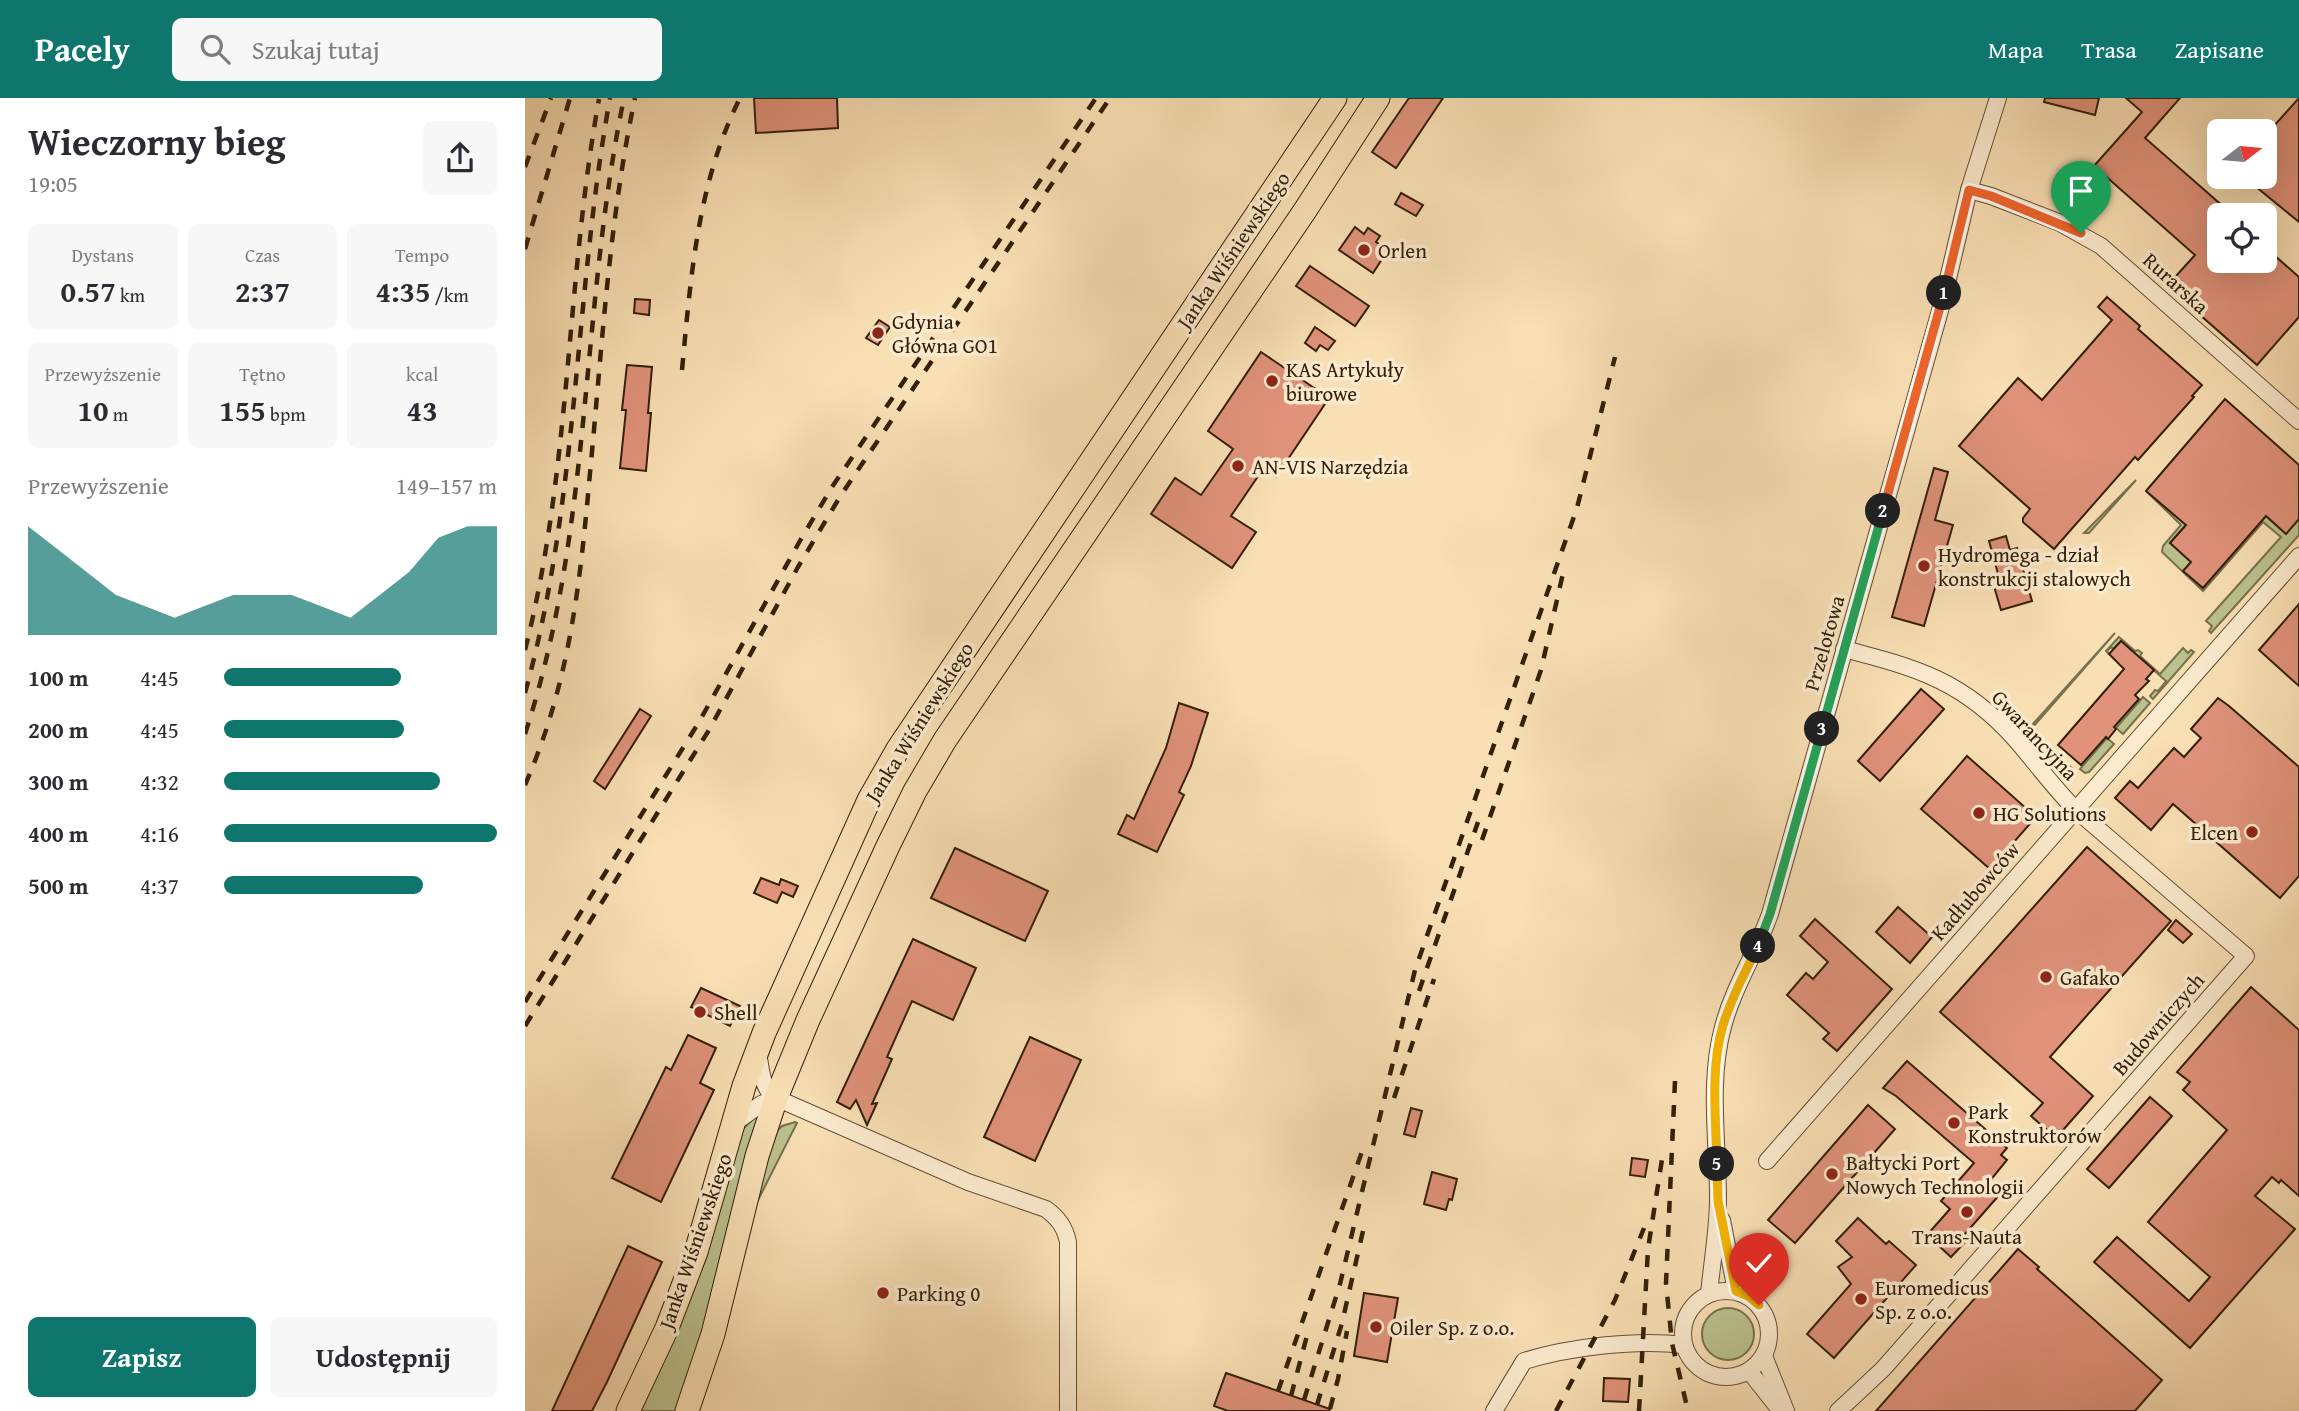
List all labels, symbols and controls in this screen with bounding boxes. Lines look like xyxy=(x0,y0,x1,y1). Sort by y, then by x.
search box xyxy=(172,18,662,81)
text: Pacely xyxy=(35,25,130,73)
icon: search xyxy=(196,30,234,68)
text: Szukaj tutaj xyxy=(252,30,380,69)
text: Mapa xyxy=(1988,32,2043,67)
text: Trasa xyxy=(2081,32,2137,67)
text: Zapisane xyxy=(2175,32,2264,67)
text: Wieczorny bieg xyxy=(28,113,286,169)
north arrow xyxy=(2207,119,2277,189)
map controls xyxy=(2207,119,2277,273)
button: share xyxy=(423,121,497,195)
pin xyxy=(2051,161,2111,233)
street label: Janka Wiśniewskiego xyxy=(1167,165,1297,337)
text: 19:05 xyxy=(28,167,78,200)
icon: arrive xyxy=(2062,172,2100,210)
button: locate xyxy=(2207,203,2277,273)
place label: Orlen xyxy=(1378,235,1427,266)
text: Dystans xyxy=(72,241,134,269)
text: Czas xyxy=(245,241,280,269)
text: Tempo xyxy=(395,241,449,269)
marker: Orlen xyxy=(1356,242,1372,258)
street label: Rurarska xyxy=(2136,245,2216,321)
text: 0.57 xyxy=(61,269,116,313)
text: 2:37 xyxy=(235,269,290,313)
text: 4:35 xyxy=(375,269,431,313)
pin: 1 xyxy=(1927,276,1961,310)
text: 1 xyxy=(1939,278,1948,306)
text: km xyxy=(116,281,145,309)
text: /km xyxy=(431,281,469,309)
place label: Gdynia Główna GO1 xyxy=(892,306,998,361)
marker: Gdynia Główna GO1 xyxy=(870,325,886,341)
place label: KAS Artykuły biurowe xyxy=(1286,354,1404,409)
text: Przewyższenie xyxy=(45,360,161,388)
text: Tętno xyxy=(239,360,286,388)
text: kcal xyxy=(406,360,438,388)
marker: KAS Artykuły biurowe xyxy=(1264,373,1280,389)
text: 10 xyxy=(77,388,109,432)
text: 155 xyxy=(219,388,266,432)
text: 43 xyxy=(407,388,438,432)
text: m xyxy=(109,400,128,428)
text: bpm xyxy=(266,400,306,428)
place label: AN-VIS Narzędzia xyxy=(1252,451,1408,482)
marker: AN-VIS Narzędzia xyxy=(1230,458,1246,474)
text: Przewyższenie xyxy=(28,469,169,502)
text: 149–157 m xyxy=(396,469,497,502)
pin: 2 xyxy=(1865,494,1901,528)
text: 2 xyxy=(1878,496,1887,524)
place label: Hydromega - dział konstrukcji stalowych xyxy=(1938,539,2131,594)
marker: Hydromega - dział konstrukcji stalowych xyxy=(1916,558,1932,574)
street label: Przelotowa xyxy=(1796,592,1852,694)
street label: Janka Wiśniewskiego xyxy=(856,636,981,811)
text: 100 m xyxy=(28,661,89,694)
text: 4:45 xyxy=(140,661,179,694)
street label: Gwarancyjna xyxy=(1985,683,2085,787)
pin: 3 xyxy=(1805,712,1839,746)
text: 200 m xyxy=(28,713,89,746)
text: 4:45 xyxy=(140,713,179,746)
text: 3 xyxy=(1817,714,1826,742)
text: 300 m xyxy=(28,765,89,798)
text: 4:32 xyxy=(140,765,179,798)
place label: HG Solutions xyxy=(1993,798,2106,829)
marker: HG Solutions xyxy=(1971,805,1987,821)
text: 400 m xyxy=(28,817,89,850)
text: 4:16 xyxy=(140,817,179,850)
place label: Elcen xyxy=(2191,817,2238,848)
marker: Elcen xyxy=(2244,824,2260,840)
street label: Kadłubowców xyxy=(1923,835,2027,947)
text: 500 m xyxy=(28,869,89,902)
text: 4:37 xyxy=(140,869,179,902)
pin: 4 xyxy=(1741,928,1775,964)
text: 4 xyxy=(1753,931,1762,959)
place label: Gafako xyxy=(2060,962,2120,993)
street label: Budowniczych xyxy=(2105,966,2212,1082)
marker: Gafako xyxy=(2038,969,2054,985)
place label: Shell xyxy=(714,997,758,1028)
marker: Shell xyxy=(692,1004,708,1020)
place label: Park Konstruktorów xyxy=(1968,1096,2102,1151)
marker: Park Konstruktorów xyxy=(1946,1115,1962,1131)
pin: 5 xyxy=(1699,1146,1735,1182)
place label: Bałtycki Port Nowych Technologii xyxy=(1846,1147,2024,1202)
street label: Janka Wiśniewskiego xyxy=(649,1149,740,1336)
text: 5 xyxy=(1712,1149,1721,1177)
marker: Bałtycki Port Nowych Technologii xyxy=(1824,1166,1840,1182)
marker: Trans-Nauta xyxy=(1959,1204,1975,1220)
place label: Trans-Nauta xyxy=(1912,1221,2022,1252)
pin xyxy=(1729,1233,1789,1305)
icon: check xyxy=(1740,1244,1778,1282)
place label: Euromedicus Sp. z o.o. xyxy=(1875,1272,1989,1327)
place label: Parking 0 xyxy=(897,1278,980,1309)
marker: Parking 0 xyxy=(875,1285,891,1301)
marker: Euromedicus Sp. z o.o. xyxy=(1853,1291,1869,1307)
place label: Oiler Sp. z o.o. xyxy=(1390,1312,1514,1343)
button: Zapisz xyxy=(28,1317,256,1397)
button: Udostępnij xyxy=(270,1317,497,1397)
marker: Oiler Sp. z o.o. xyxy=(1368,1319,1384,1335)

